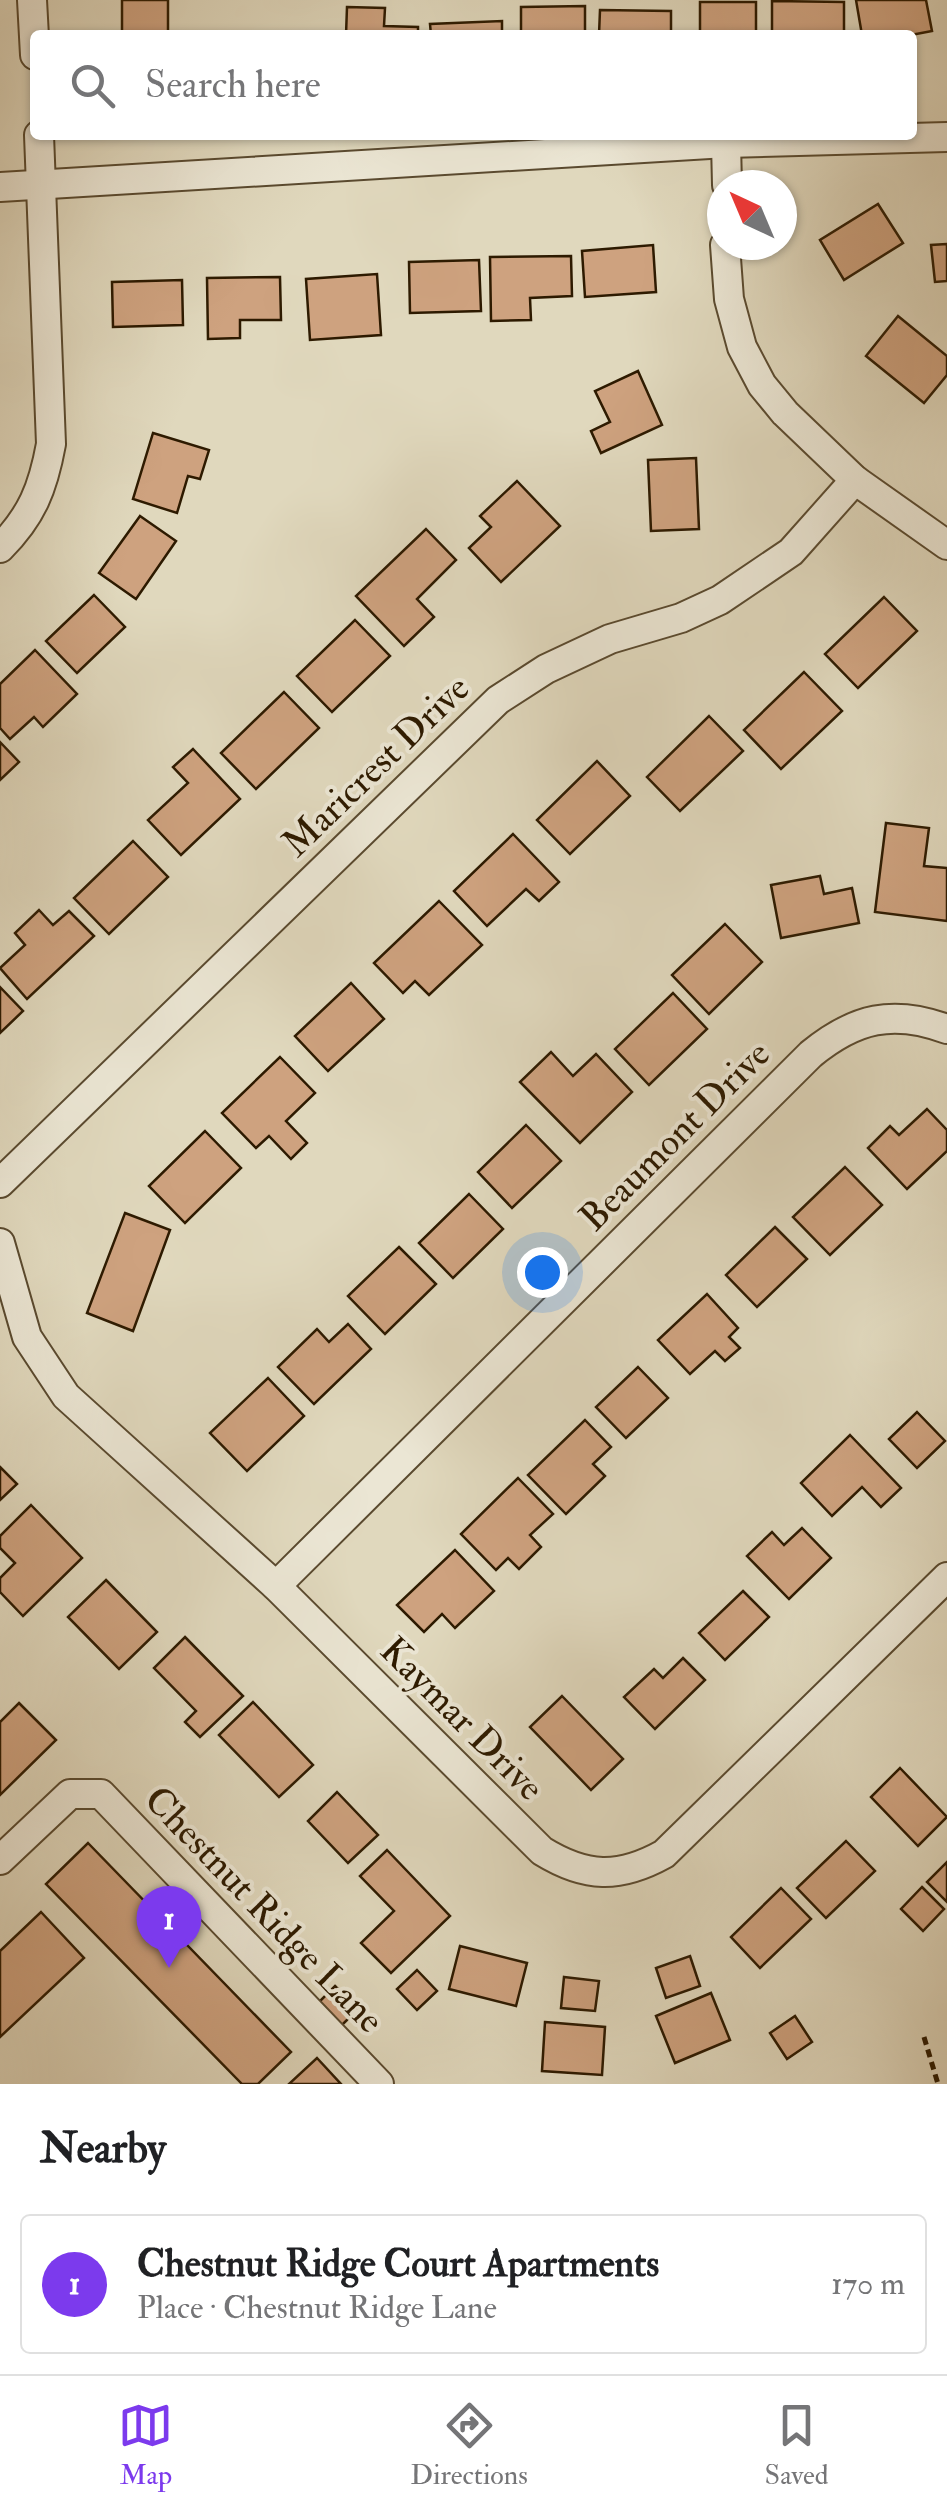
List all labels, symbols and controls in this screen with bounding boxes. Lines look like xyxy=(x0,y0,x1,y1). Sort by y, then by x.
search box xyxy=(30,30,917,140)
icon: search xyxy=(65,58,120,113)
text: Search here xyxy=(145,61,321,109)
north arrow xyxy=(707,170,797,260)
street label: Maricrest Drive xyxy=(272,665,480,867)
street label: Beaumont Drive xyxy=(569,1030,781,1242)
your location xyxy=(517,1247,568,1298)
street label: Kaymar Drive xyxy=(370,1627,554,1811)
street label: Chestnut Ridge Lane xyxy=(134,1776,394,2044)
pin: 1 xyxy=(136,1886,202,1968)
text: Nearby xyxy=(40,2123,166,2175)
text: Chestnut Ridge Court Apartments xyxy=(137,2240,659,2288)
text: 1 xyxy=(69,2264,80,2304)
text: 170 m xyxy=(831,2264,905,2304)
text: Place · Chestnut Ridge Lane xyxy=(137,2288,497,2328)
tab: Map xyxy=(118,2398,173,2493)
tab: Directions xyxy=(410,2398,528,2493)
tab: Saved xyxy=(765,2398,829,2493)

